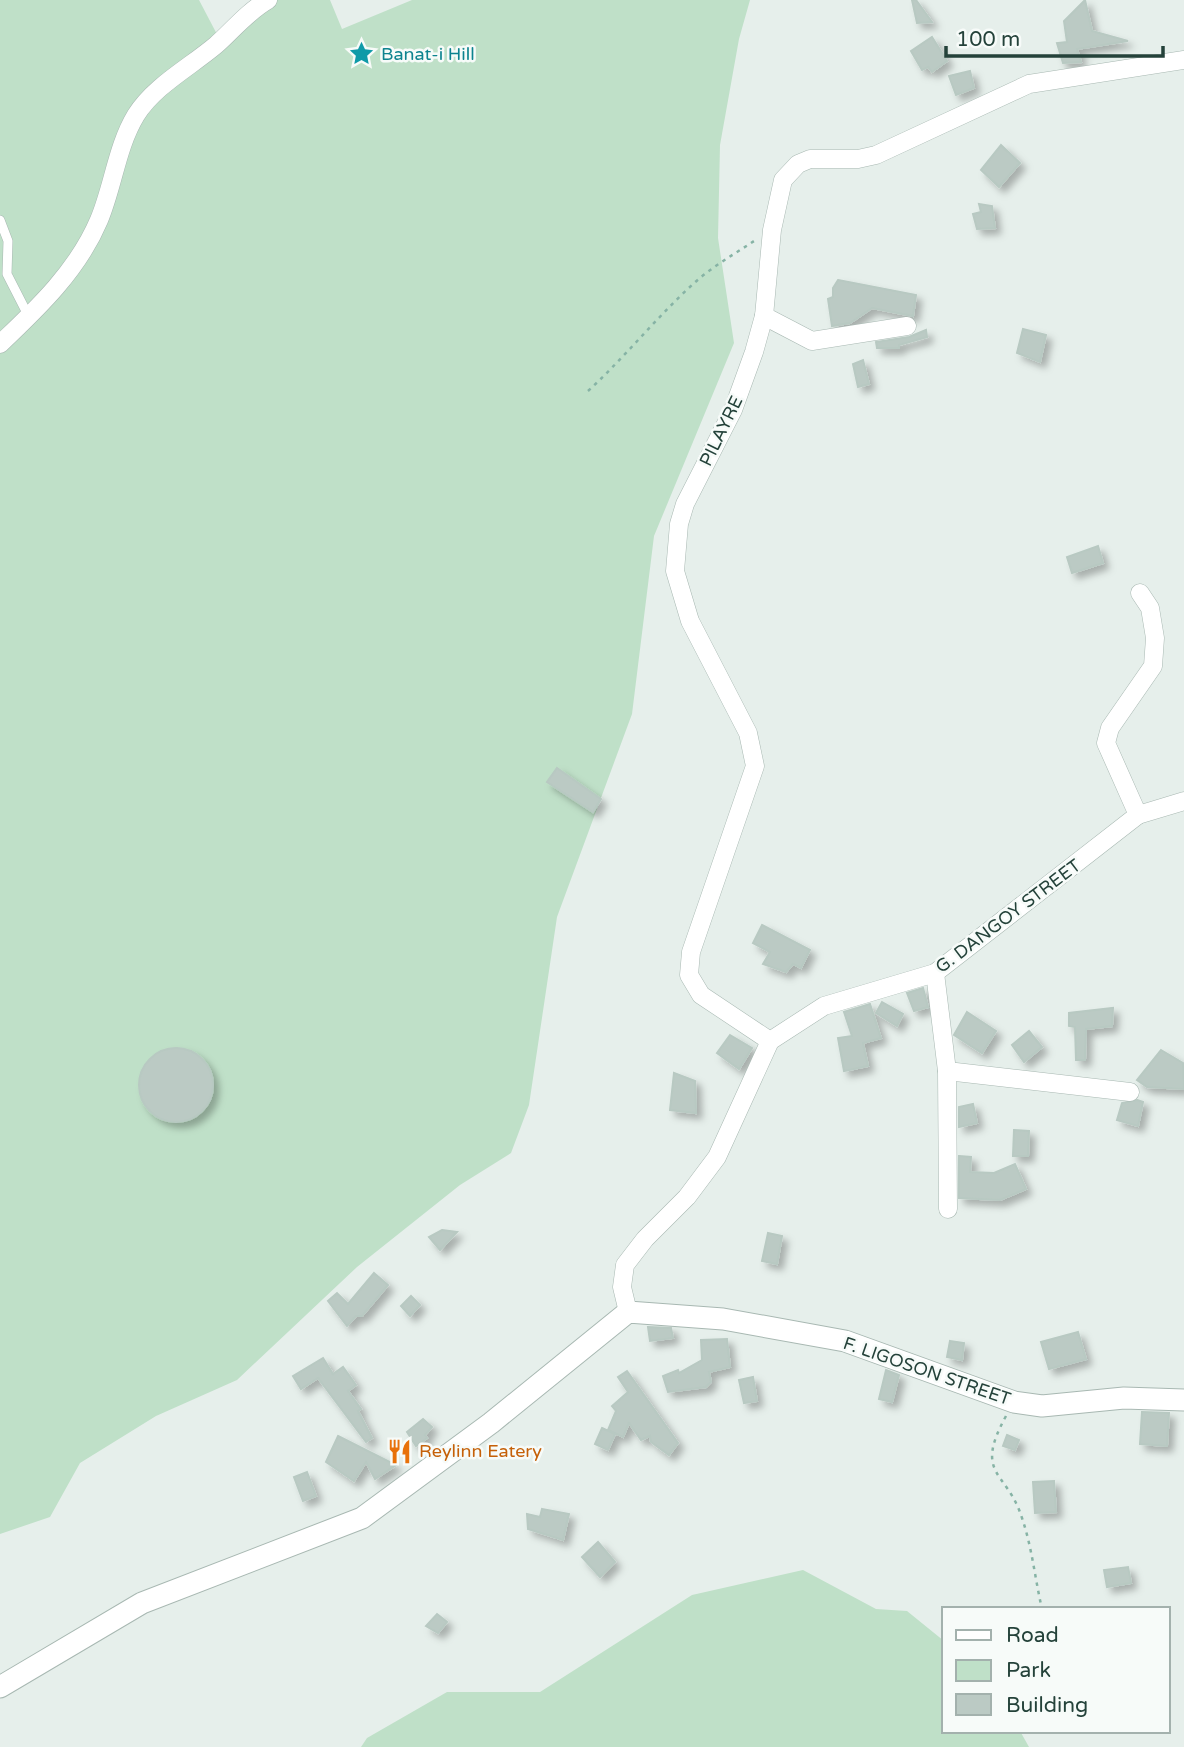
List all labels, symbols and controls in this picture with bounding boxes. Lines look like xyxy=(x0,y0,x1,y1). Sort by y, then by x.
scale bar xyxy=(946,14,1163,58)
text: 100 m xyxy=(956,27,1020,52)
place icon: Banat-i Hill xyxy=(347,40,375,68)
place label: Banat-i Hill xyxy=(381,43,475,65)
street label: PILAYRE xyxy=(695,392,747,470)
street label: G. DANGOY STREET xyxy=(931,854,1085,978)
street label: F. LIGOSON STREET xyxy=(840,1332,1014,1410)
restaurant icon: Reylinn Eatery xyxy=(385,1437,413,1465)
place label: Reylinn Eatery xyxy=(419,1440,542,1462)
legend xyxy=(942,1607,1170,1733)
text: Road xyxy=(1006,1623,1059,1648)
text: Park xyxy=(1006,1658,1051,1683)
text: Building xyxy=(1006,1693,1088,1718)

